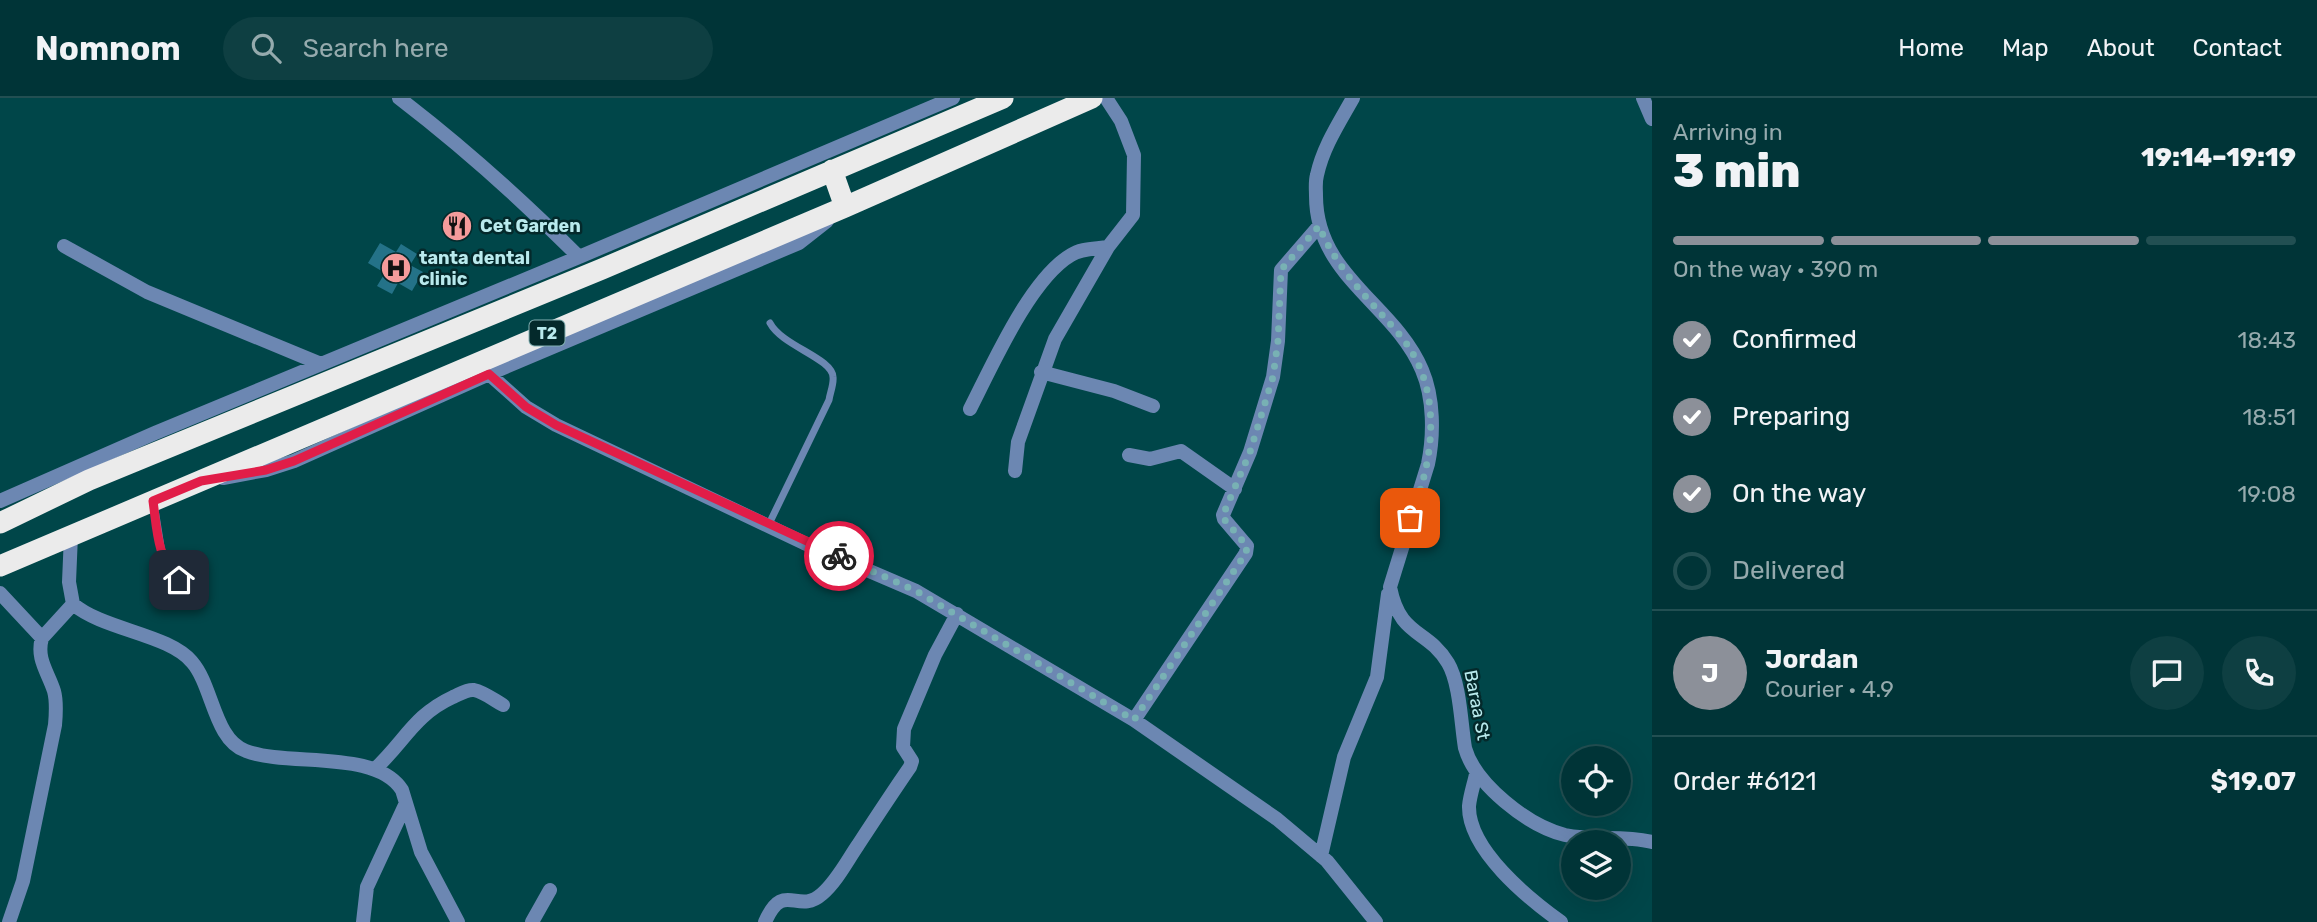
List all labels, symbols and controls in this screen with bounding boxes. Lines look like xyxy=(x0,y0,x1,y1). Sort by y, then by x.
search box xyxy=(223,17,713,80)
text: Nomnom xyxy=(35,29,181,68)
icon: search xyxy=(247,29,285,67)
text: Search here xyxy=(303,33,449,64)
text: Home xyxy=(1898,34,1964,62)
text: Map xyxy=(2002,34,2049,62)
text: About xyxy=(2087,34,2155,62)
text: Contact xyxy=(2193,34,2282,62)
text: Arriving in xyxy=(1673,118,1783,146)
text: 19:14–19:19 xyxy=(2141,142,2296,173)
text: 3 min xyxy=(1673,144,1801,199)
restaurant icon: Cet Garden xyxy=(440,209,474,243)
place label: Cet Garden xyxy=(480,215,581,237)
place label: tanta dental clinic xyxy=(419,247,530,290)
hospital icon: tanta dental clinic xyxy=(379,251,413,285)
text: On the way · 390 m xyxy=(1673,255,1878,283)
road number: T2 xyxy=(530,320,564,345)
icon: check xyxy=(1673,321,1711,359)
text: Confirmed xyxy=(1732,324,1857,355)
text: 18:43 xyxy=(2238,326,2296,354)
icon: check xyxy=(1673,398,1711,436)
text: Preparing xyxy=(1732,401,1850,432)
text: 18:51 xyxy=(2242,403,2296,431)
icon: check xyxy=(1673,475,1711,513)
text: On the way xyxy=(1732,478,1866,509)
text: 19:08 xyxy=(2237,480,2296,508)
pin xyxy=(1380,488,1440,548)
icon: bag xyxy=(1391,499,1429,537)
courier xyxy=(804,521,874,591)
icon: bike xyxy=(820,537,858,575)
pin xyxy=(149,550,209,610)
text: Delivered xyxy=(1732,555,1845,586)
icon: home xyxy=(160,561,198,599)
button: chat xyxy=(2130,636,2204,710)
button: phone xyxy=(2222,636,2296,710)
text: Jordan xyxy=(1765,644,1858,675)
text: J xyxy=(1701,658,1719,689)
street label: Baraa St xyxy=(1459,668,1495,742)
text: Courier · 4.9 xyxy=(1765,675,1894,703)
map controls xyxy=(1561,746,1631,900)
button: locate xyxy=(1561,746,1631,816)
text: Order #6121 xyxy=(1673,766,1817,797)
text: $19.07 xyxy=(2211,766,2296,797)
button: layers xyxy=(1561,830,1631,900)

